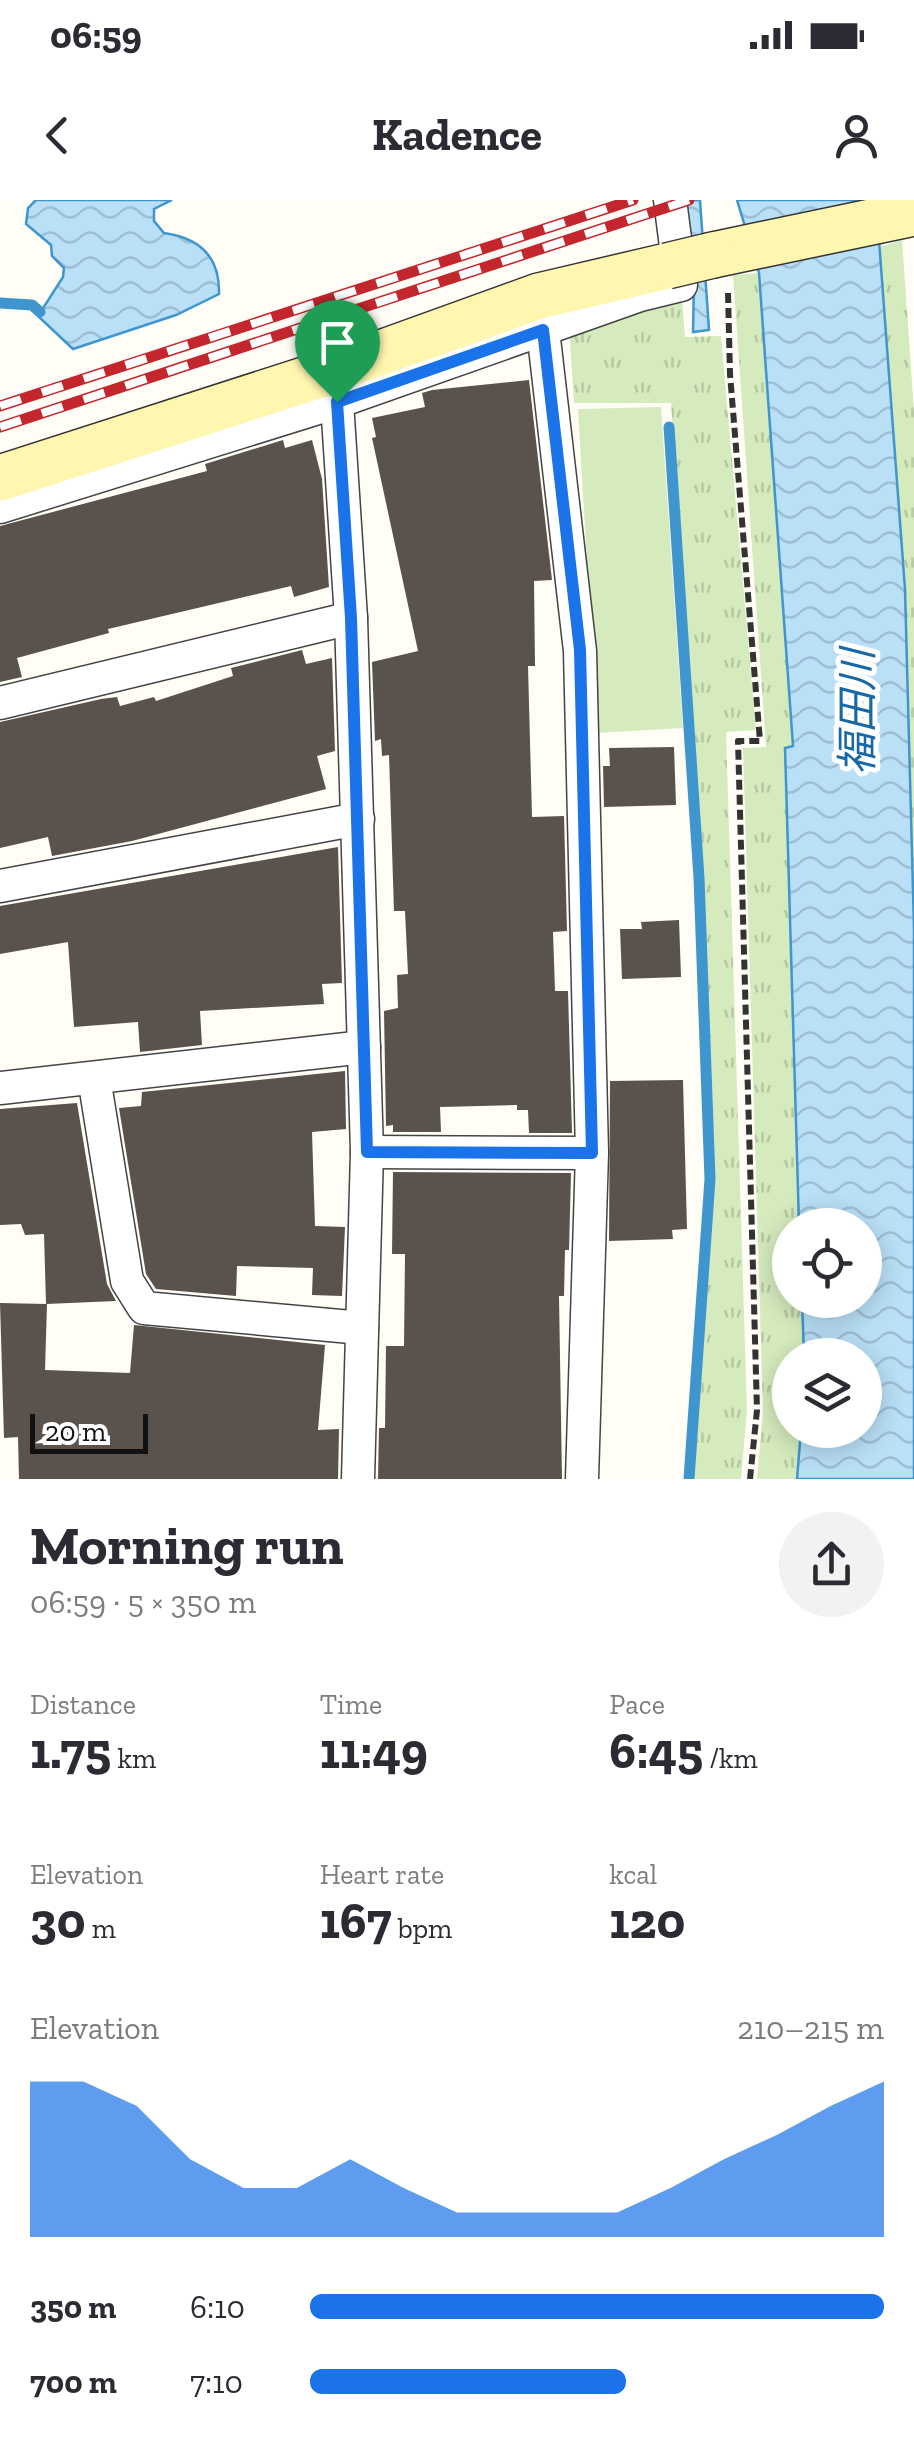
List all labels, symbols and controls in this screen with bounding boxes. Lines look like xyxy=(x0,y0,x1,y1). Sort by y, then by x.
text: 06:59 xyxy=(50,12,142,58)
icon: back xyxy=(30,108,85,163)
text: Kadence xyxy=(372,108,542,162)
icon: person xyxy=(829,108,884,163)
pin xyxy=(295,300,380,403)
icon: arrive xyxy=(310,315,365,370)
water label: 福田川 xyxy=(832,645,883,775)
map controls xyxy=(772,1208,882,1448)
button: locate xyxy=(772,1208,882,1318)
button: layers xyxy=(772,1338,882,1448)
scale bar xyxy=(30,1409,148,1454)
text: 20 m xyxy=(45,1415,106,1448)
text: Morning run xyxy=(30,1512,344,1578)
button: share xyxy=(779,1512,884,1617)
text: 06:59 · 5 × 350 m xyxy=(30,1583,256,1621)
text: Distance xyxy=(30,1688,136,1721)
text: Time xyxy=(320,1688,382,1721)
text: Pace xyxy=(609,1688,665,1721)
text: 1.75 xyxy=(30,1721,111,1781)
text: 11:49 xyxy=(320,1721,428,1781)
text: 6:45 xyxy=(609,1721,703,1781)
text: km xyxy=(111,1742,156,1775)
text: /km xyxy=(703,1742,758,1775)
text: Elevation xyxy=(30,1858,143,1891)
text: Heart rate xyxy=(320,1858,444,1891)
text: kcal xyxy=(609,1858,657,1891)
text: 30 xyxy=(30,1891,85,1951)
text: 167 xyxy=(320,1891,391,1951)
text: 120 xyxy=(609,1891,685,1951)
text: m xyxy=(85,1912,116,1945)
text: bpm xyxy=(391,1912,452,1945)
text: Elevation xyxy=(30,2009,159,2047)
text: 210–215 m xyxy=(737,2009,884,2047)
text: 350 m xyxy=(30,2288,116,2326)
text: 6:10 xyxy=(190,2288,245,2326)
text: 700 m xyxy=(30,2363,117,2401)
text: 7:10 xyxy=(190,2363,243,2401)

